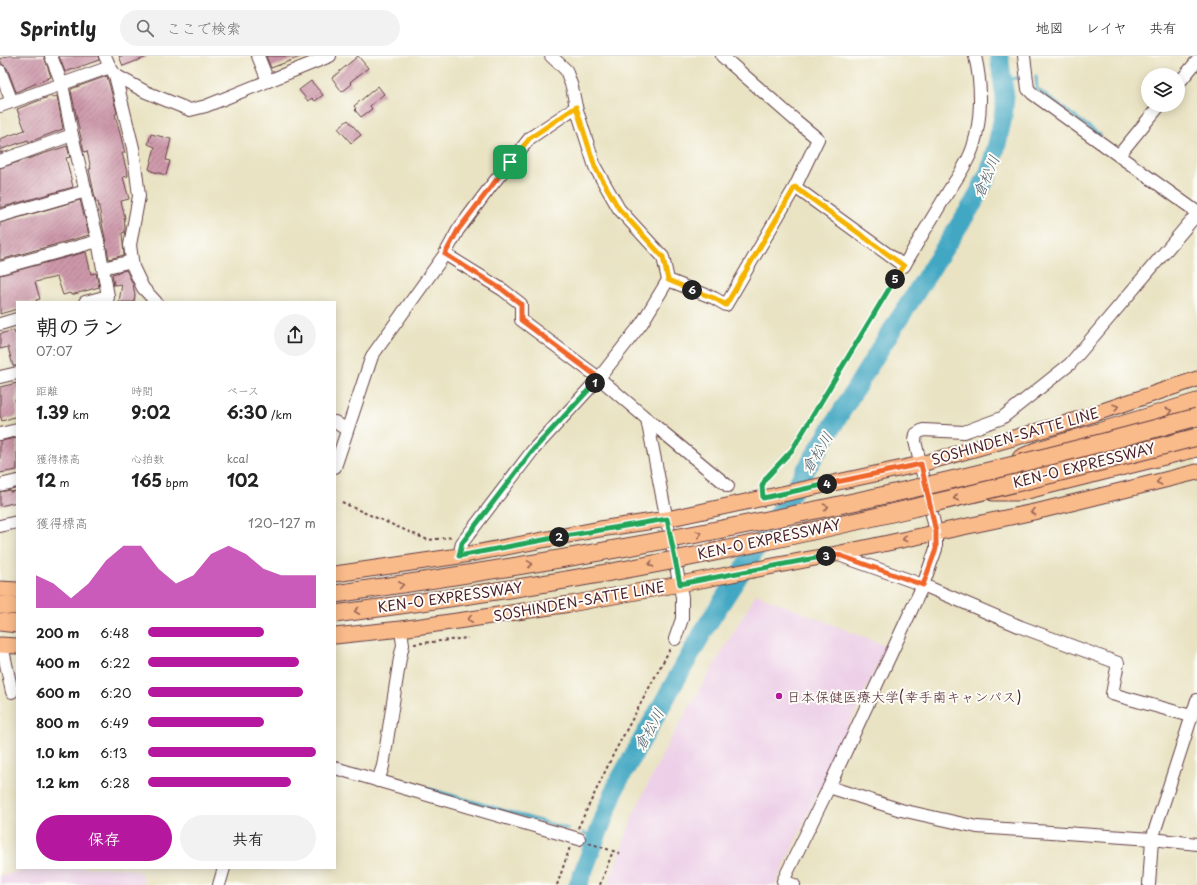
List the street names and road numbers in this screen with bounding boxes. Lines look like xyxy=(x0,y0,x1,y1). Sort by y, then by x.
street label: SOSHINDEN-SATTE LINE xyxy=(929,402,1101,470)
street label: KEN-O EXPRESSWAY xyxy=(1011,437,1157,493)
street label: KEN-O EXPRESSWAY xyxy=(695,514,843,564)
street label: KEN-O EXPRESSWAY xyxy=(376,576,524,618)
street label: SOSHINDEN-SATTE LINE xyxy=(492,576,666,626)

